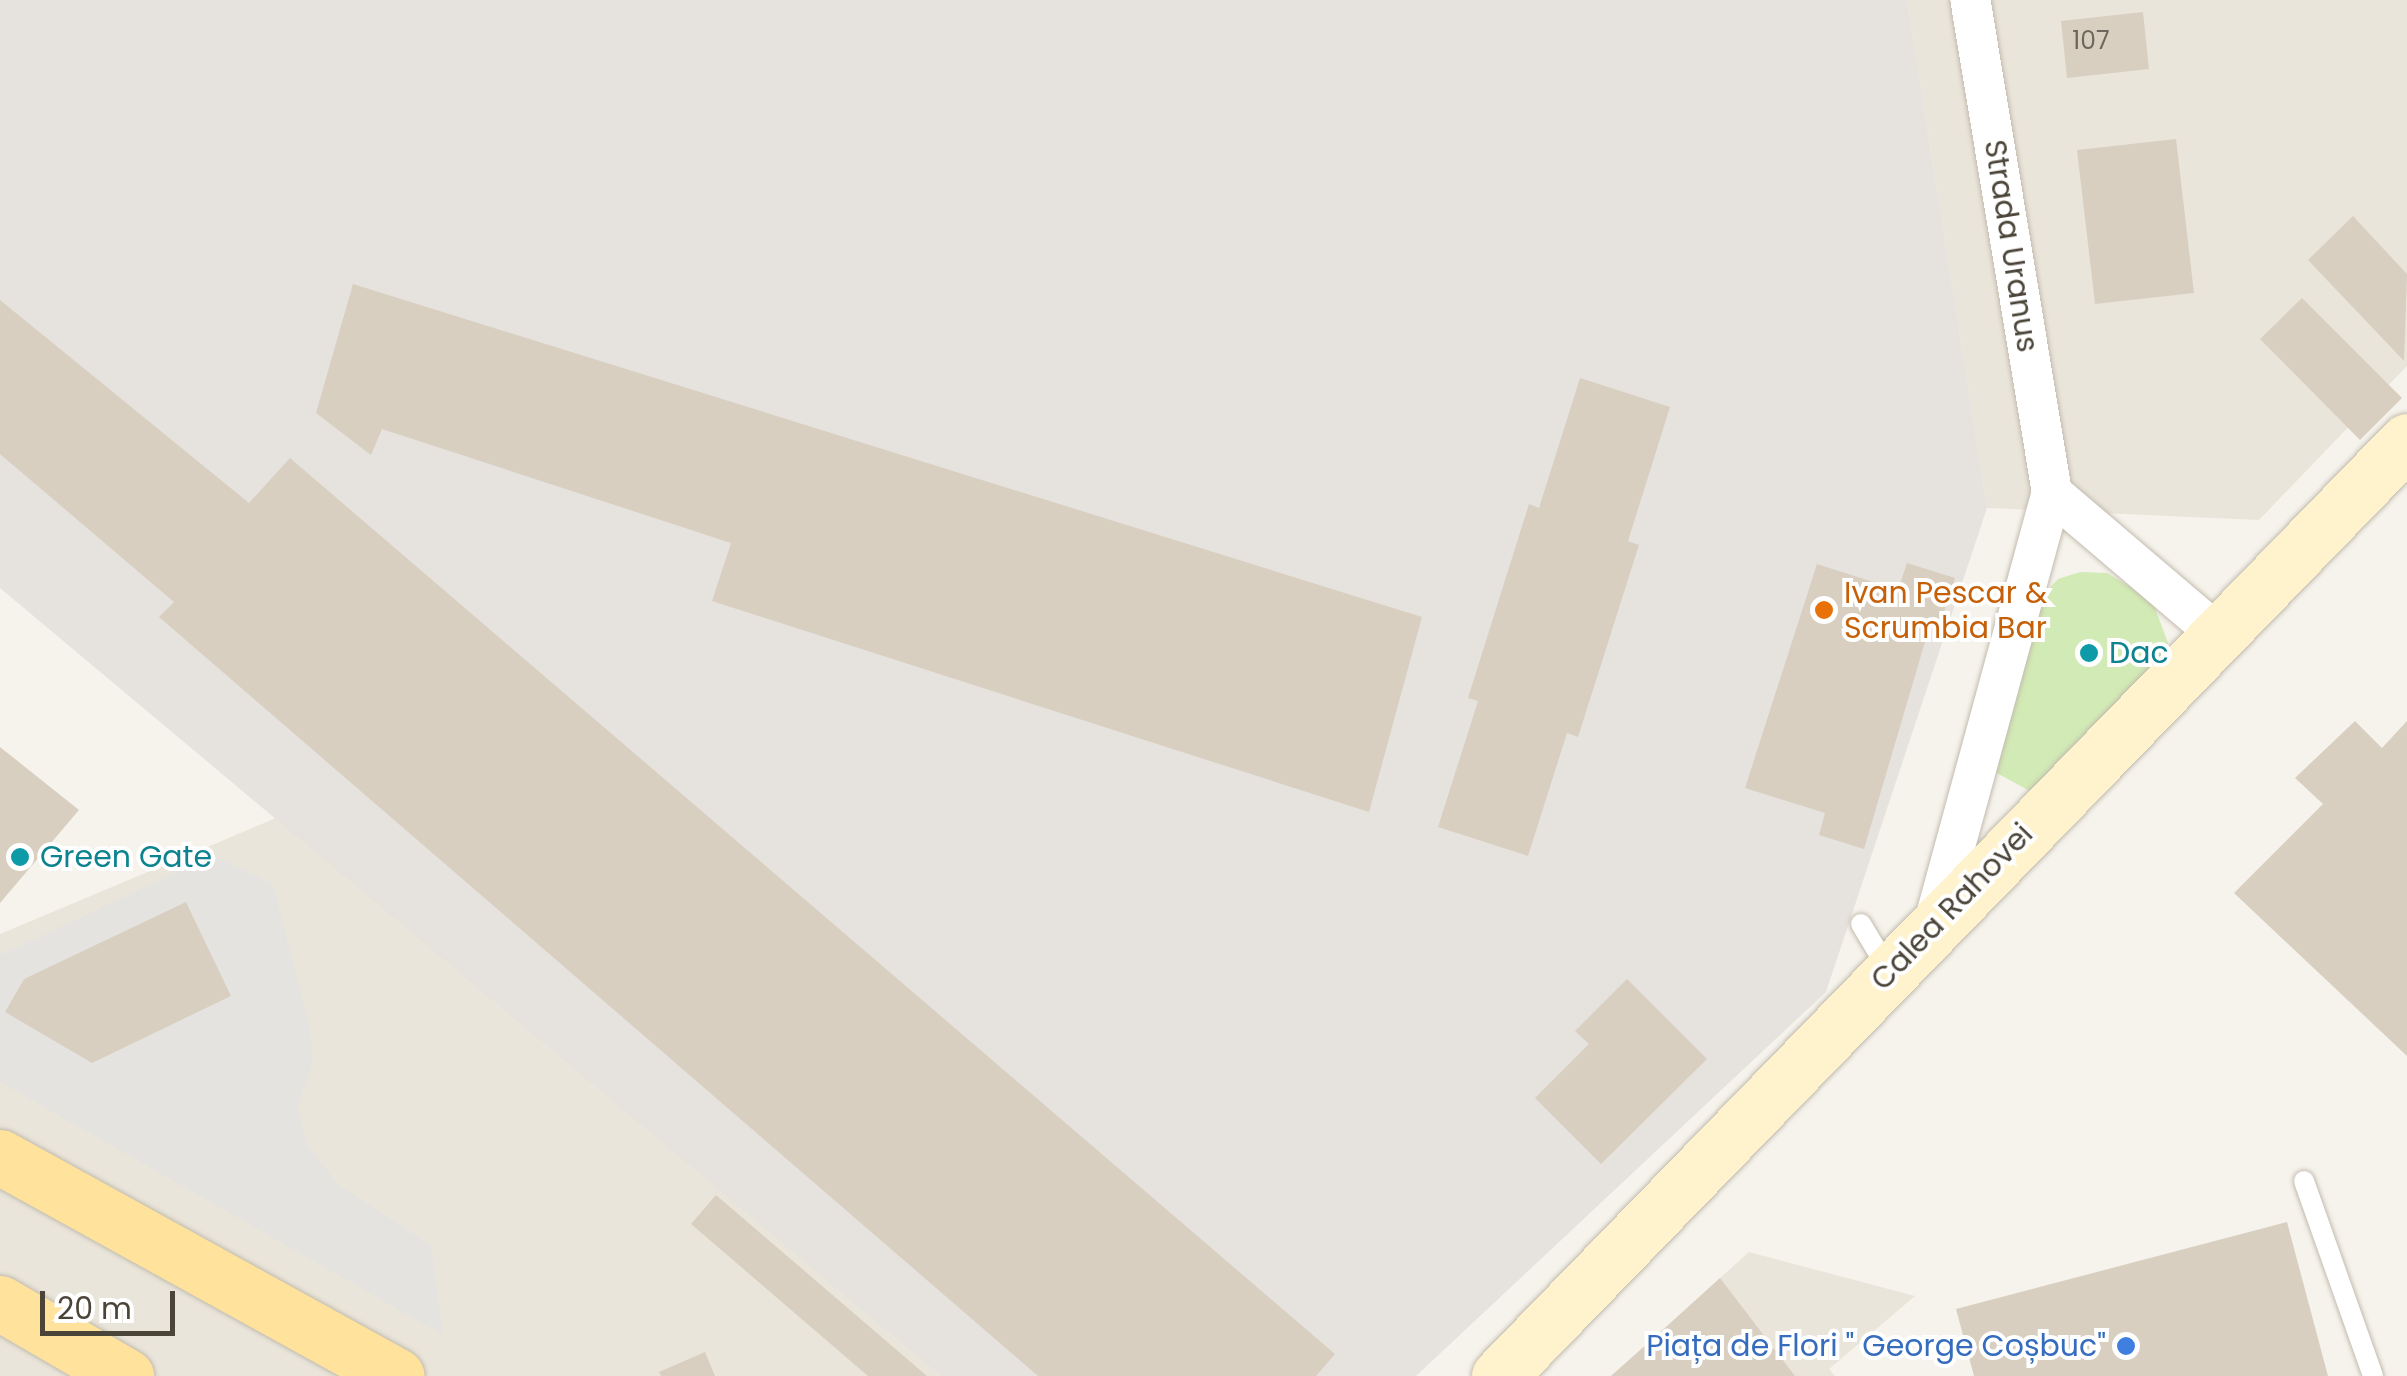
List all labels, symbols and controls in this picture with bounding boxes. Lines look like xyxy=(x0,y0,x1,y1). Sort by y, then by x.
house number: 107 xyxy=(2072,26,2110,56)
street label: Strada Uranus xyxy=(1976,137,2046,355)
place label: Ivan Pescar & Scrumbia Bar xyxy=(1844,575,2047,646)
marker: Ivan Pescar & Scrumbia Bar xyxy=(1813,599,1835,621)
place label: Dac xyxy=(2109,635,2169,671)
marker: Dac xyxy=(2078,642,2100,664)
street label: Calea Rahovei xyxy=(1864,816,2040,998)
place label: Green Gate xyxy=(40,839,212,875)
marker: Green Gate xyxy=(9,846,31,868)
scale bar xyxy=(45,1271,180,1333)
text: 20 m xyxy=(57,1287,132,1330)
place label: Piața de Flori " George Coșbuc" xyxy=(1646,1328,2106,1364)
marker: Piața de Flori " George Coșbuc" xyxy=(2115,1335,2137,1357)

